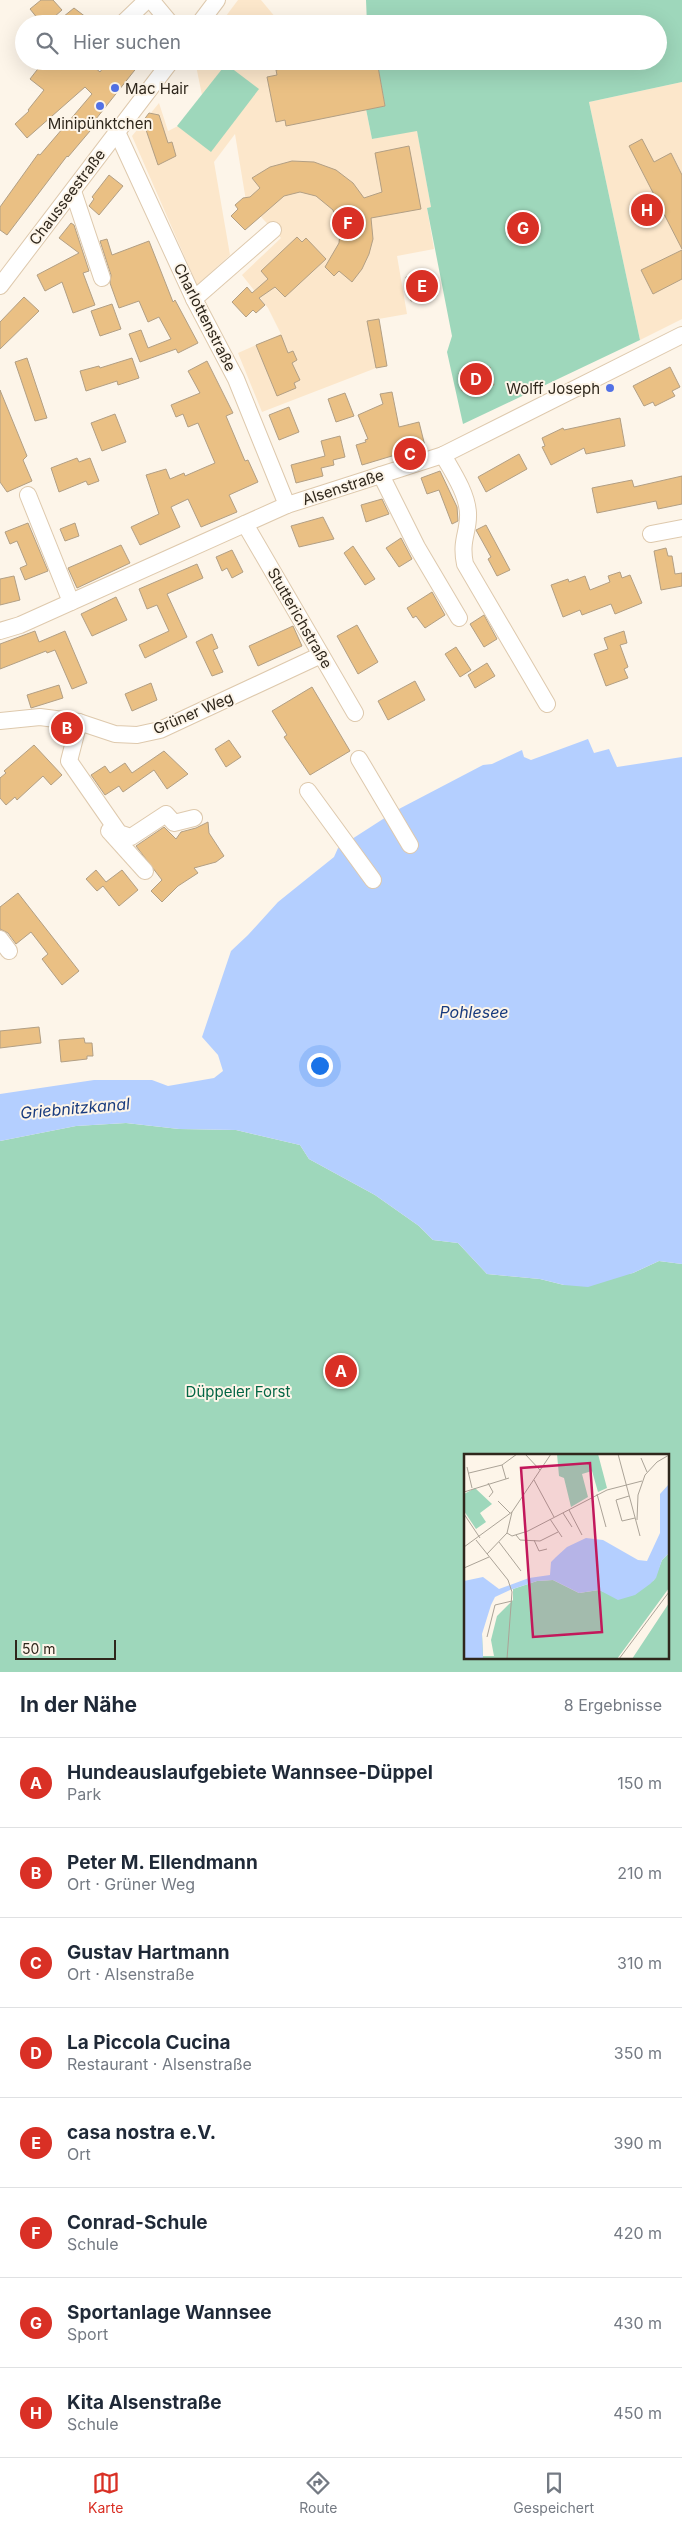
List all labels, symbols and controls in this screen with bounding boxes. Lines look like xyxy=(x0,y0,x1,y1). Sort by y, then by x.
search box xyxy=(15,15,667,70)
icon: search xyxy=(33,29,61,57)
text: Hier suchen xyxy=(73,31,181,54)
place label: Mac Hair xyxy=(125,79,189,98)
marker: Mac Hair xyxy=(109,82,121,94)
marker: Minipünktchen xyxy=(94,100,106,112)
place label: Minipünktchen xyxy=(48,114,152,133)
street label: Chausseestraße xyxy=(25,145,109,249)
pin: H xyxy=(631,191,663,229)
pin: F xyxy=(332,204,364,242)
pin: G xyxy=(507,209,539,247)
street label: Charlottenstraße xyxy=(170,260,240,374)
pin: E xyxy=(406,267,438,305)
pin: D xyxy=(460,360,492,398)
place label: Wolff Joseph xyxy=(506,379,600,398)
marker: Wolff Joseph xyxy=(604,382,616,394)
pin: C xyxy=(394,435,426,473)
street label: Alsenstraße xyxy=(300,465,386,509)
street label: Stutterichstraße xyxy=(263,564,337,672)
street label: Grüner Weg xyxy=(150,688,236,738)
pin: B xyxy=(51,709,83,747)
water label: Pohlesee xyxy=(439,1002,509,1022)
your location xyxy=(307,1053,333,1079)
water label: Griebnitzkanal xyxy=(19,1093,131,1123)
pin: A xyxy=(325,1352,357,1390)
park label: Düppeler Forst xyxy=(186,1382,290,1401)
inset map xyxy=(464,1454,670,1660)
scale bar xyxy=(15,1637,116,1660)
text: 50 m xyxy=(22,1640,56,1657)
text: In der Nähe xyxy=(20,1692,137,1717)
text: 8 Ergebnisse xyxy=(564,1695,662,1715)
text: Hundeauslaufgebiete Wannsee-Düppel xyxy=(67,1761,433,1784)
text: A xyxy=(30,1773,42,1793)
text: 150 m xyxy=(617,1773,662,1793)
text: Park xyxy=(67,1784,101,1804)
text: Peter M. Ellendmann xyxy=(67,1851,258,1874)
text: B xyxy=(31,1863,41,1883)
text: 210 m xyxy=(617,1863,662,1883)
text: Ort · Grüner Weg xyxy=(67,1874,195,1894)
text: Gustav Hartmann xyxy=(67,1941,230,1964)
text: C xyxy=(30,1953,42,1973)
text: 310 m xyxy=(617,1953,662,1973)
text: Ort · Alsenstraße xyxy=(67,1964,194,1984)
text: La Piccola Cucina xyxy=(67,2031,231,2054)
text: D xyxy=(30,2043,42,2063)
text: 350 m xyxy=(614,2043,662,2063)
text: Restaurant · Alsenstraße xyxy=(67,2054,252,2074)
text: casa nostra e.V. xyxy=(67,2121,216,2144)
text: E xyxy=(31,2133,41,2153)
text: 390 m xyxy=(614,2133,662,2153)
text: Ort xyxy=(67,2144,91,2164)
text: Conrad-Schule xyxy=(67,2211,208,2234)
text: F xyxy=(31,2223,41,2243)
text: 420 m xyxy=(613,2223,662,2243)
text: Schule xyxy=(67,2234,119,2254)
text: Sportanlage Wannsee xyxy=(67,2301,272,2324)
text: G xyxy=(30,2313,42,2333)
text: 430 m xyxy=(613,2313,662,2333)
text: Sport xyxy=(67,2324,108,2344)
text: Kita Alsenstraße xyxy=(67,2391,222,2414)
text: H xyxy=(30,2403,42,2423)
text: 450 m xyxy=(613,2403,662,2423)
text: Schule xyxy=(67,2414,119,2434)
tab: Karte xyxy=(88,2469,123,2516)
tab: Route xyxy=(299,2469,337,2516)
tab: Gespeichert xyxy=(513,2469,594,2516)

